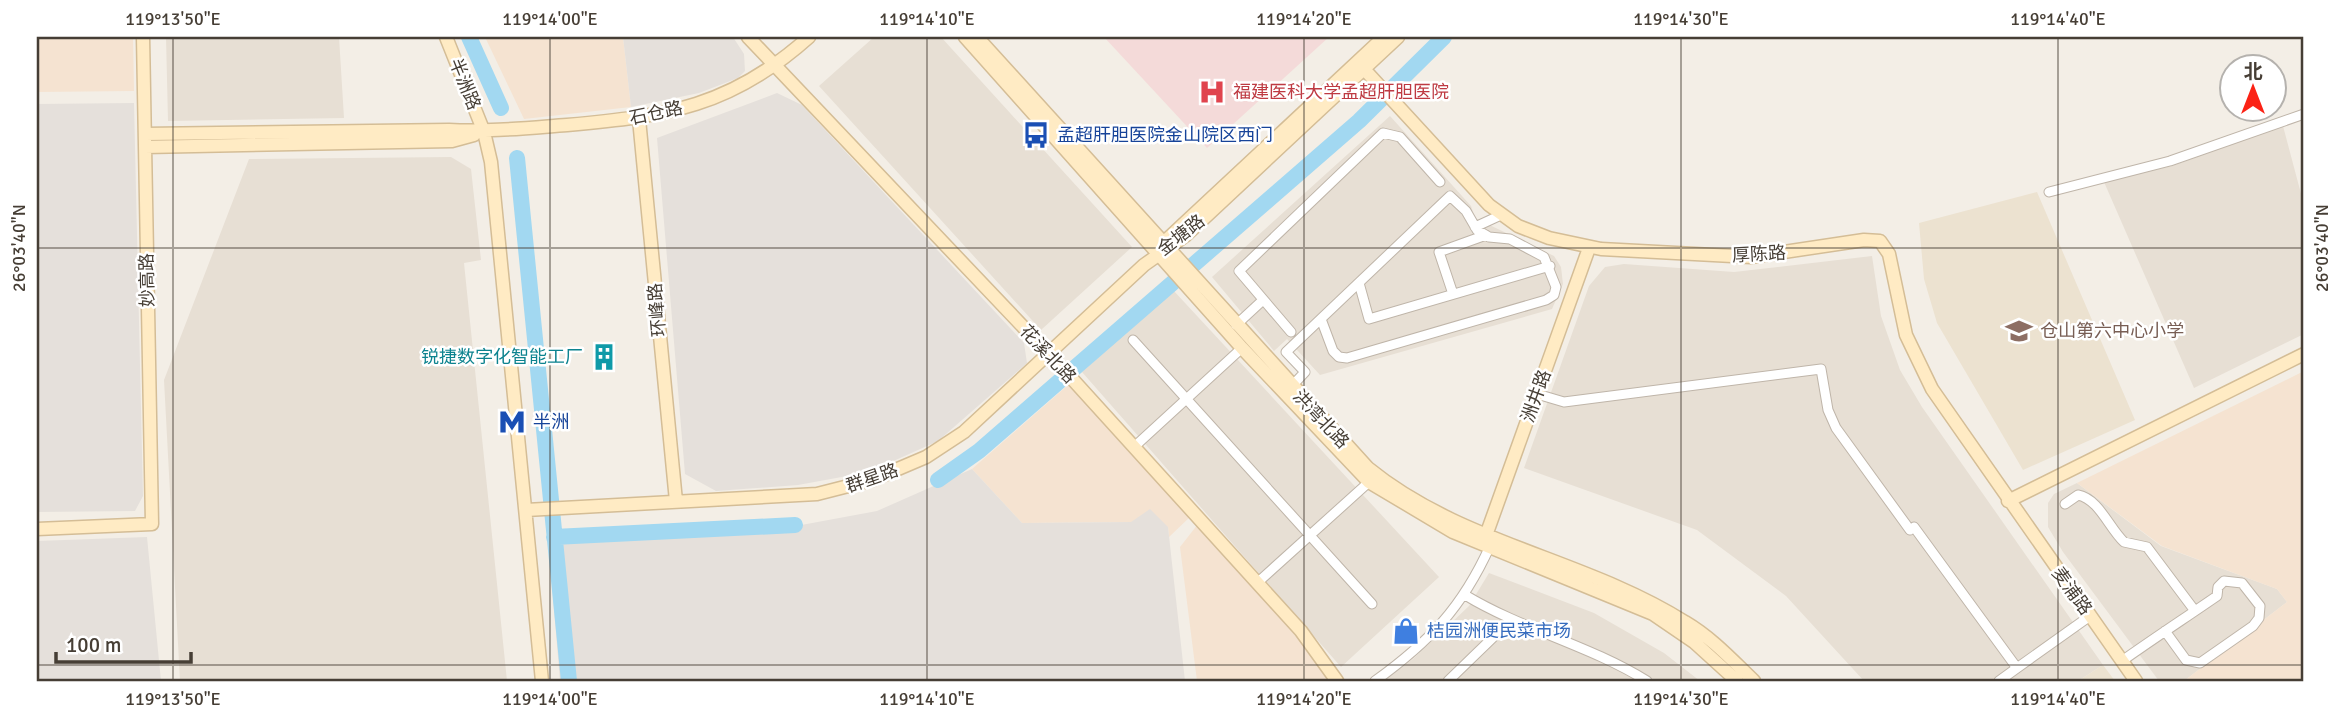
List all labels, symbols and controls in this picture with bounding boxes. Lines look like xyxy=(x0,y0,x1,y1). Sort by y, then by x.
text: 119°13'50"E xyxy=(125,8,221,30)
text: 119°14'00"E xyxy=(502,8,598,30)
text: 119°14'10"E xyxy=(879,8,975,30)
text: 119°14'20"E xyxy=(1256,8,1352,30)
text: 119°14'30"E xyxy=(1633,8,1729,30)
text: 119°14'40"E xyxy=(2010,8,2106,30)
north arrow xyxy=(2218,52,2288,122)
street label: 半洲路 xyxy=(445,55,485,113)
text: 北 xyxy=(2243,60,2263,84)
hospital icon: 福建医科大学孟超肝胆医院 xyxy=(1197,77,1227,107)
place label: 福建医科大学孟超肝胆医院 xyxy=(1233,81,1449,103)
street label: 石仓路 xyxy=(627,97,685,129)
bus stop icon: 孟超肝胆医院金山院区西门 xyxy=(1021,120,1051,150)
place label: 孟超肝胆医院金山院区西门 xyxy=(1057,124,1273,146)
text: 26°03'40"N xyxy=(8,204,30,292)
text: 26°03'40"N xyxy=(2311,204,2333,292)
street label: 金塘路 xyxy=(1153,210,1209,260)
street label: 厚陈路 xyxy=(1731,242,1787,266)
street label: 妙高路 xyxy=(136,253,158,307)
street label: 环峰路 xyxy=(644,282,670,338)
school or university icon: 仓山第六中心小学 xyxy=(2004,316,2034,346)
street label: 花溪北路 xyxy=(1015,320,1081,388)
place label: 仓山第六中心小学 xyxy=(2040,320,2184,342)
building icon: 锐捷数字化智能工厂 xyxy=(589,342,619,372)
place label: 锐捷数字化智能工厂 xyxy=(421,346,583,368)
street label: 洲井路 xyxy=(1516,367,1556,425)
street label: 洪湾北路 xyxy=(1288,385,1354,453)
metro station icon: 半洲 xyxy=(497,407,527,437)
place label: 半洲 xyxy=(533,411,569,433)
street label: 群星路 xyxy=(843,459,901,497)
street label: 麦浦路 xyxy=(2047,563,2097,619)
shop icon: 桔园洲便民菜市场 xyxy=(1391,616,1421,646)
scale bar xyxy=(56,620,191,664)
place label: 桔园洲便民菜市场 xyxy=(1427,620,1571,642)
text: 100 m xyxy=(66,632,121,658)
text: 119°13'50"E xyxy=(125,688,221,710)
text: 119°14'00"E xyxy=(502,688,598,710)
text: 119°14'10"E xyxy=(879,688,975,710)
text: 119°14'20"E xyxy=(1256,688,1352,710)
text: 119°14'30"E xyxy=(1633,688,1729,710)
text: 119°14'40"E xyxy=(2010,688,2106,710)

